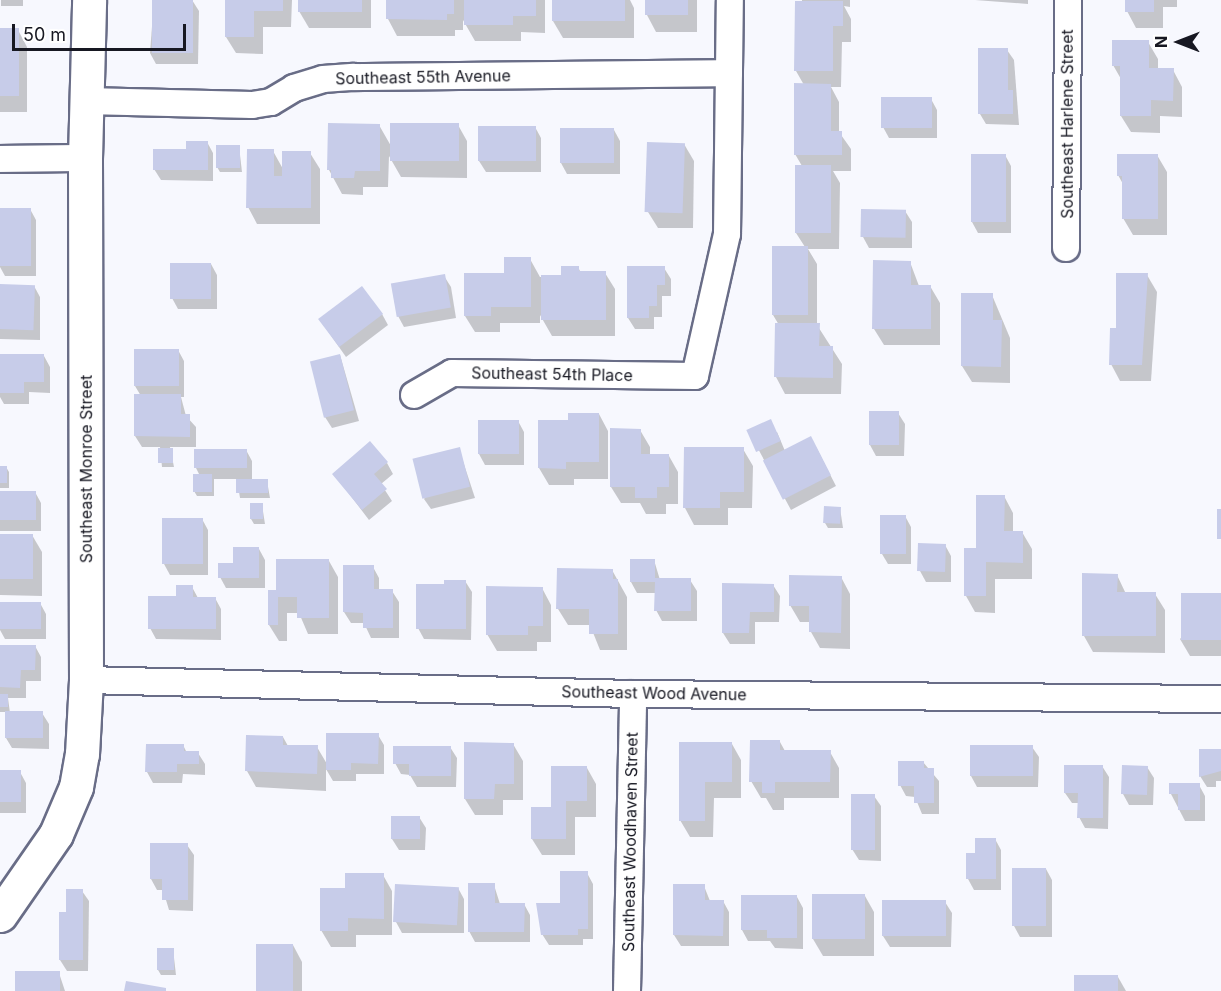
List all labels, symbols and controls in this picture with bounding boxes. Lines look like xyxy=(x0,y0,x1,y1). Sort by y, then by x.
scale bar xyxy=(15,12,189,50)
north arrow xyxy=(1149,12,1209,72)
text: 50 m xyxy=(23,24,66,45)
street label: Southeast Harlene Street xyxy=(1057,29,1077,219)
text: N xyxy=(1151,36,1171,48)
street label: Southeast 55th Avenue xyxy=(335,66,511,88)
street label: Southeast 54th Place xyxy=(471,363,633,385)
street label: Southeast Monroe Street xyxy=(76,375,96,563)
street label: Southeast Wood Avenue xyxy=(561,682,747,704)
street label: Southeast Woodhaven Street xyxy=(618,732,642,952)

